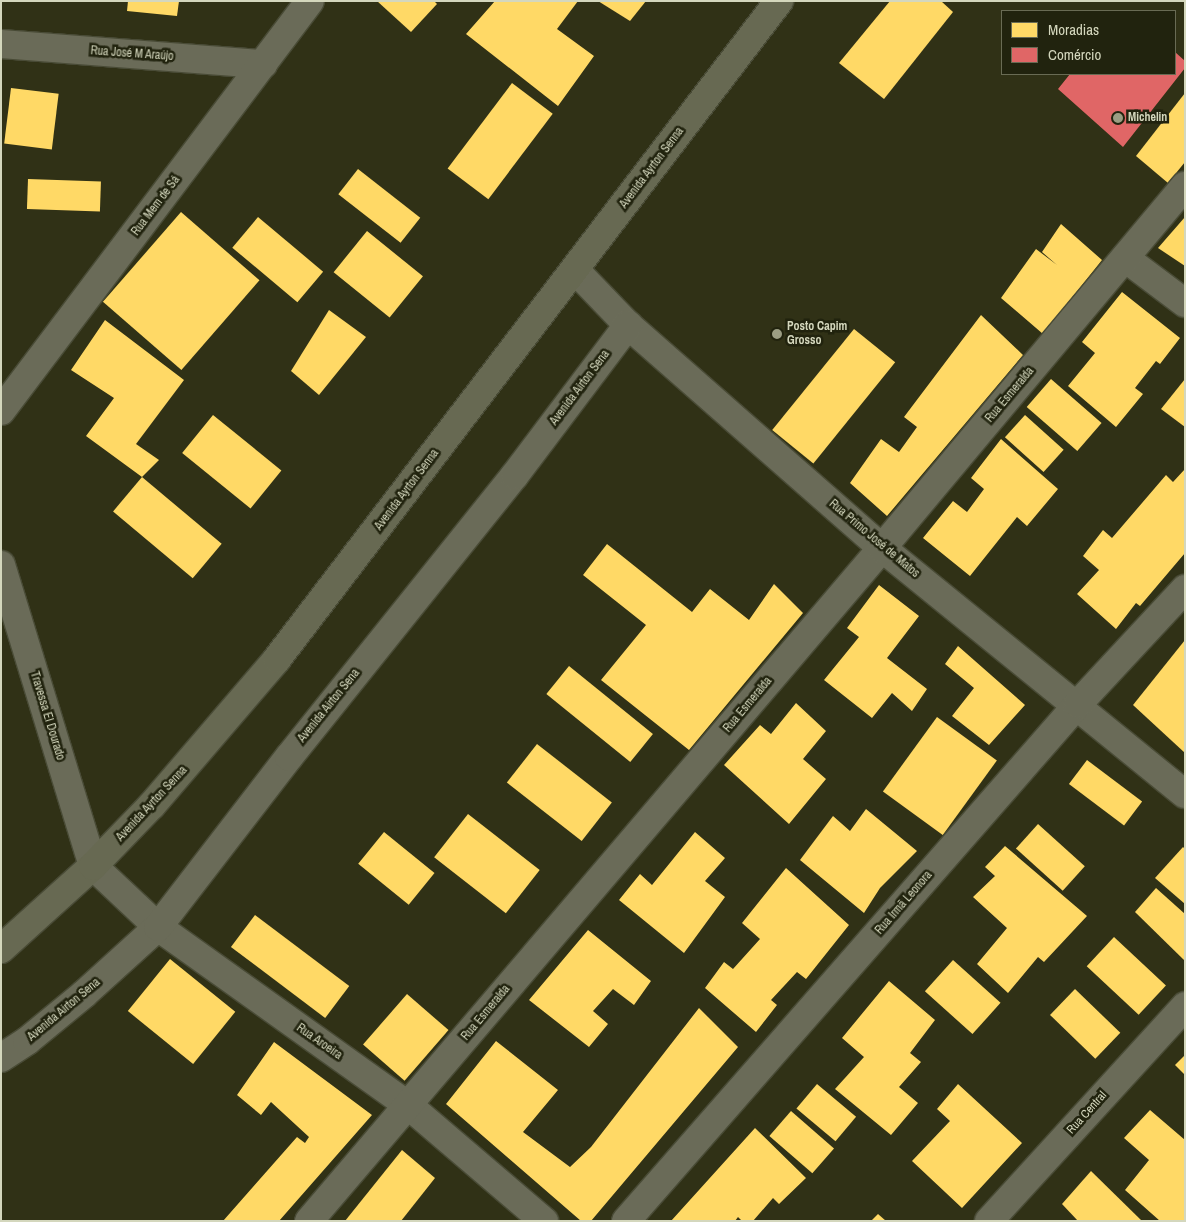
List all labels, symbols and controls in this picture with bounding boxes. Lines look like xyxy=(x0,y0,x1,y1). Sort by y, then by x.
legend xyxy=(1001,10,1176,75)
text: Moradias xyxy=(1048,19,1099,40)
street label: Rua José M Araújo xyxy=(90,44,174,64)
text: Comércio xyxy=(1048,44,1101,65)
place label: Michelin xyxy=(1128,111,1167,125)
marker: Michelin xyxy=(1112,112,1124,124)
street label: Avenida Ayrton Senna xyxy=(617,124,687,212)
street label: Rua Mem de Sá xyxy=(129,173,183,239)
place label: Posto Capim Grosso xyxy=(787,320,847,348)
marker: Posto Capim Grosso xyxy=(771,328,783,340)
street label: Avenida Airton Sena xyxy=(547,347,613,429)
street label: Rua Esmeralda xyxy=(983,364,1037,426)
street label: Avenida Ayrton Senna xyxy=(372,446,442,534)
street label: Rua Primo José de Matos xyxy=(826,497,922,581)
street label: Avenida Airton Sena xyxy=(295,666,363,746)
street label: Travessa El Dourado xyxy=(27,670,67,762)
street label: Rua Esmeralda xyxy=(721,674,775,736)
street label: Avenida Ayrton Senna xyxy=(113,763,191,845)
street label: Rua Irmã Leonora xyxy=(873,868,935,938)
street label: Avenida Airton Sena xyxy=(25,975,103,1045)
street label: Rua Esmeralda xyxy=(459,982,513,1044)
street label: Rua Aroeira xyxy=(293,1021,345,1063)
street label: Rua Central xyxy=(1064,1089,1110,1137)

